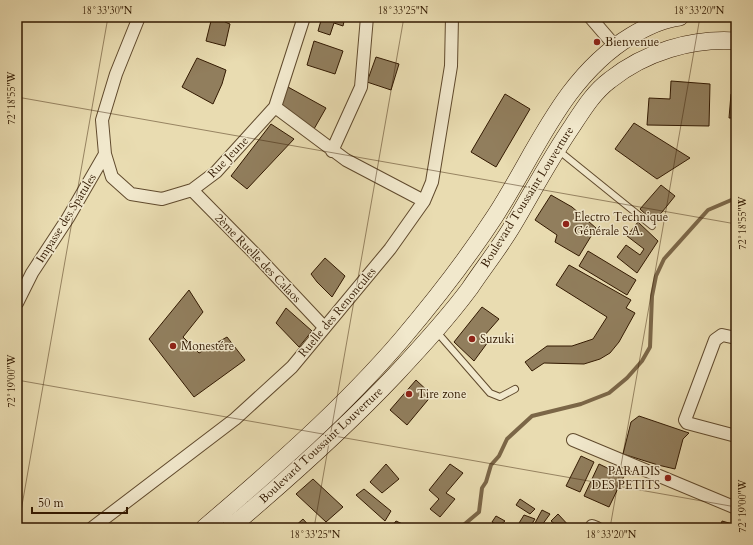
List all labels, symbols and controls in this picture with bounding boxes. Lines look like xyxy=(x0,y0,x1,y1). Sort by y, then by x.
text: 18°33'30"N xyxy=(82,4,133,18)
text: 18°33'25"N xyxy=(378,4,429,18)
text: 18°33'20"N xyxy=(674,4,725,18)
place label: Bienvenue xyxy=(605,34,659,50)
marker: Bienvenue xyxy=(592,37,602,47)
text: 72°18'55"W xyxy=(5,70,19,125)
street label: Boulevard Toussaint Louverture xyxy=(477,123,577,271)
street label: Rue Jeune xyxy=(204,133,252,181)
street label: Impasse des Spatules xyxy=(32,170,100,266)
text: 72°18'55"W xyxy=(736,195,750,250)
place label: Electro Technique Générale S.A. xyxy=(574,209,668,239)
street label: 2ème Ruelle des Calaos xyxy=(211,210,305,306)
marker: Electro Technique Générale S.A. xyxy=(561,219,571,229)
street label: Ruelle des Renoncules xyxy=(295,264,379,360)
place label: Suzuki xyxy=(480,331,515,347)
marker: Suzuki xyxy=(467,334,477,344)
place label: Monestére xyxy=(181,338,234,354)
marker: Monestére xyxy=(168,341,178,351)
text: 72°19'00"W xyxy=(5,353,19,408)
street label: Boulevard Toussaint Louverture xyxy=(256,383,386,507)
place label: Tire zone xyxy=(417,386,466,402)
marker: Tire zone xyxy=(404,389,414,399)
place label: PARADIS DES PETITS xyxy=(591,463,660,493)
marker: PARADIS DES PETITS xyxy=(663,473,673,483)
text: 72°19'00"W xyxy=(736,478,750,533)
scale bar xyxy=(32,489,127,515)
text: 50 m xyxy=(38,495,65,511)
text: 18°33'25"N xyxy=(290,528,341,542)
text: 18°33'20"N xyxy=(586,528,637,542)

